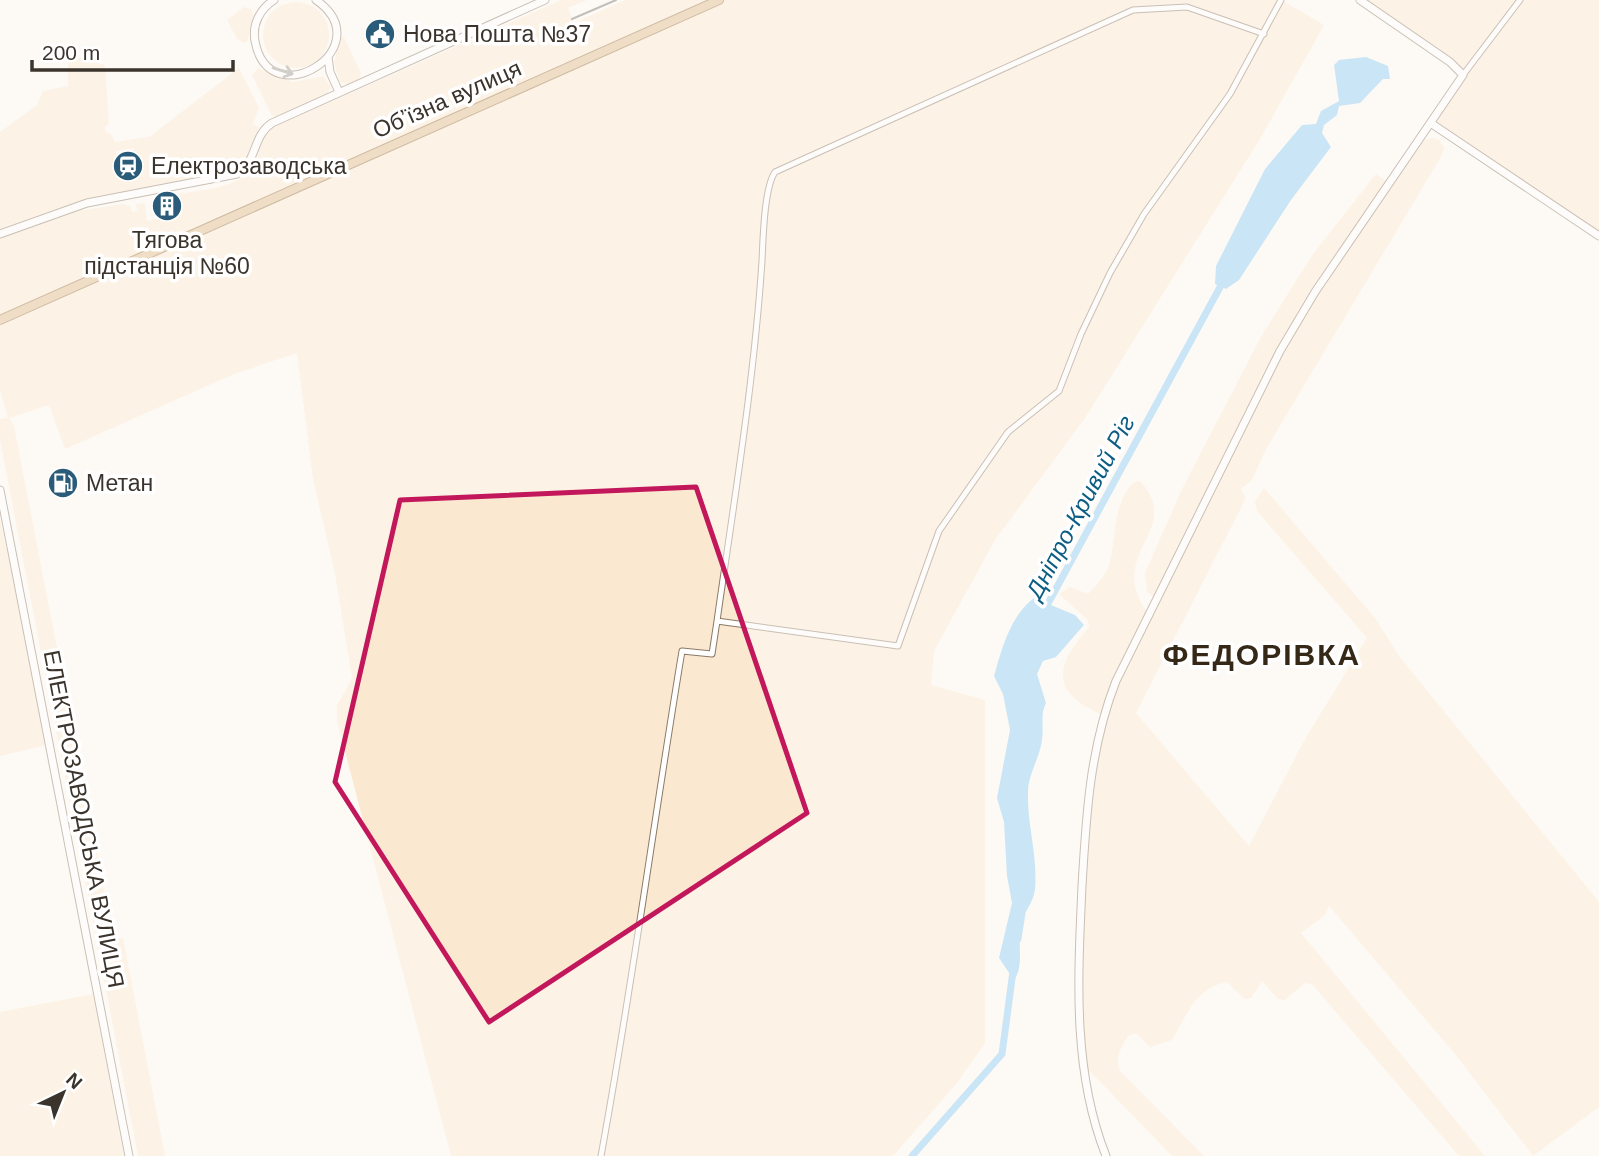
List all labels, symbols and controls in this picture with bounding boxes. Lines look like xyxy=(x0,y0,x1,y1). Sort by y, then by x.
public building icon: Нова Пошта №37 xyxy=(363,17,397,51)
place label: Нова Пошта №37 xyxy=(403,21,591,47)
scale bar xyxy=(32,28,233,72)
text: 200 m xyxy=(42,41,100,64)
street label: Обʼїзна вулиця xyxy=(369,55,525,143)
one-way arrow xyxy=(272,66,294,79)
station icon: Електрозаводська xyxy=(111,149,145,183)
place label: Електрозаводська xyxy=(151,153,347,179)
building icon: Тягова підстанція №60 xyxy=(150,189,184,223)
place label: Тягова підстанція №60 xyxy=(84,227,250,279)
water label: Дніпро-Кривий Ріг xyxy=(1019,411,1140,606)
fuel station icon: Метан xyxy=(46,466,80,500)
place label: Метан xyxy=(86,470,153,496)
district label: ФЕДОРІВКА xyxy=(1163,638,1361,671)
street label: ЕЛЕКТРОЗАВОДСЬКА ВУЛИЦЯ xyxy=(38,648,130,990)
north arrow xyxy=(28,1058,98,1128)
text: N xyxy=(62,1069,86,1093)

